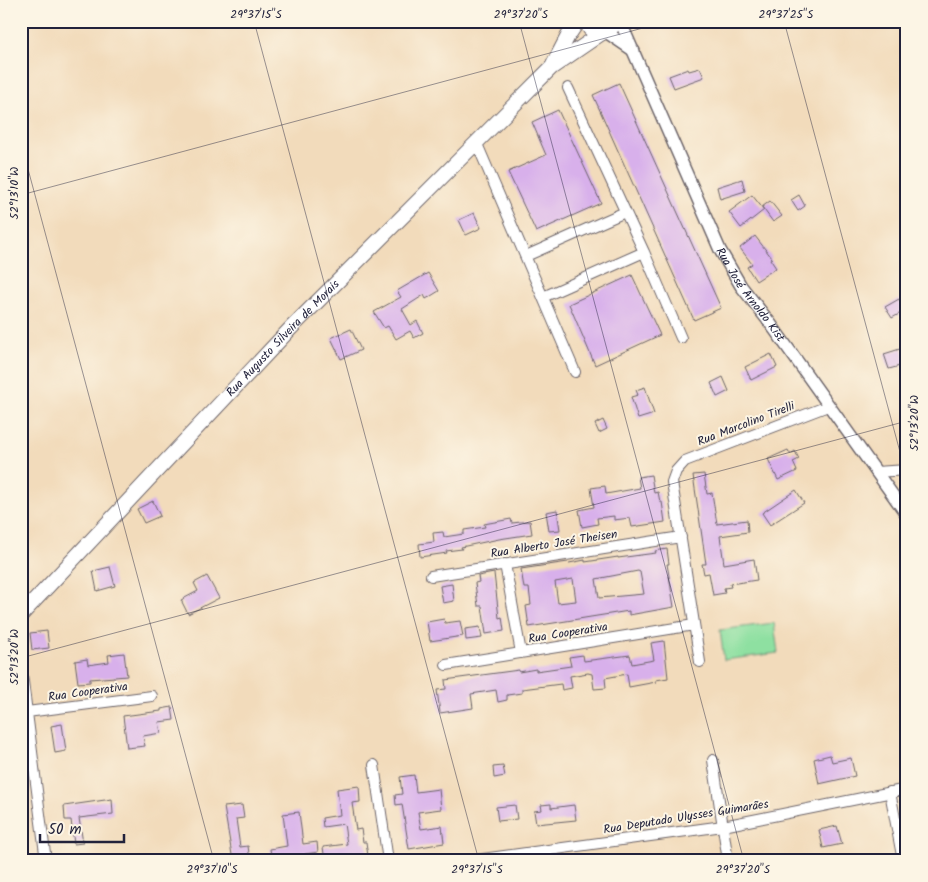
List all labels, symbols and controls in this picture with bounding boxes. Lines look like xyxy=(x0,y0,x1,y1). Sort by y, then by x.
text: 29°37'15"S xyxy=(230,5,282,24)
text: 29°37'20"S xyxy=(494,5,549,24)
text: 29°37'25"S xyxy=(759,5,814,24)
text: 52°13'10"W xyxy=(5,167,24,219)
street label: Rua José Arnoldo Kist xyxy=(711,244,790,346)
street label: Rua Augusto Silveira de Morais xyxy=(222,275,344,401)
text: 52°13'20"W xyxy=(905,395,924,451)
street label: Rua Marcolino Tirelli xyxy=(695,396,798,451)
street label: Rua Alberto José Theisen xyxy=(489,525,619,563)
street label: Rua Cooperativa xyxy=(527,617,609,649)
text: 52°13'20"W xyxy=(5,629,24,685)
street label: Rua Cooperativa xyxy=(47,677,129,707)
street label: Rua Deputado Ulysses Guimarães xyxy=(602,795,770,839)
scale bar xyxy=(40,812,124,844)
text: 50 m xyxy=(48,818,82,842)
text: 29°37'10"S xyxy=(186,860,238,879)
text: 29°37'15"S xyxy=(451,860,503,879)
text: 29°37'20"S xyxy=(716,860,771,879)

